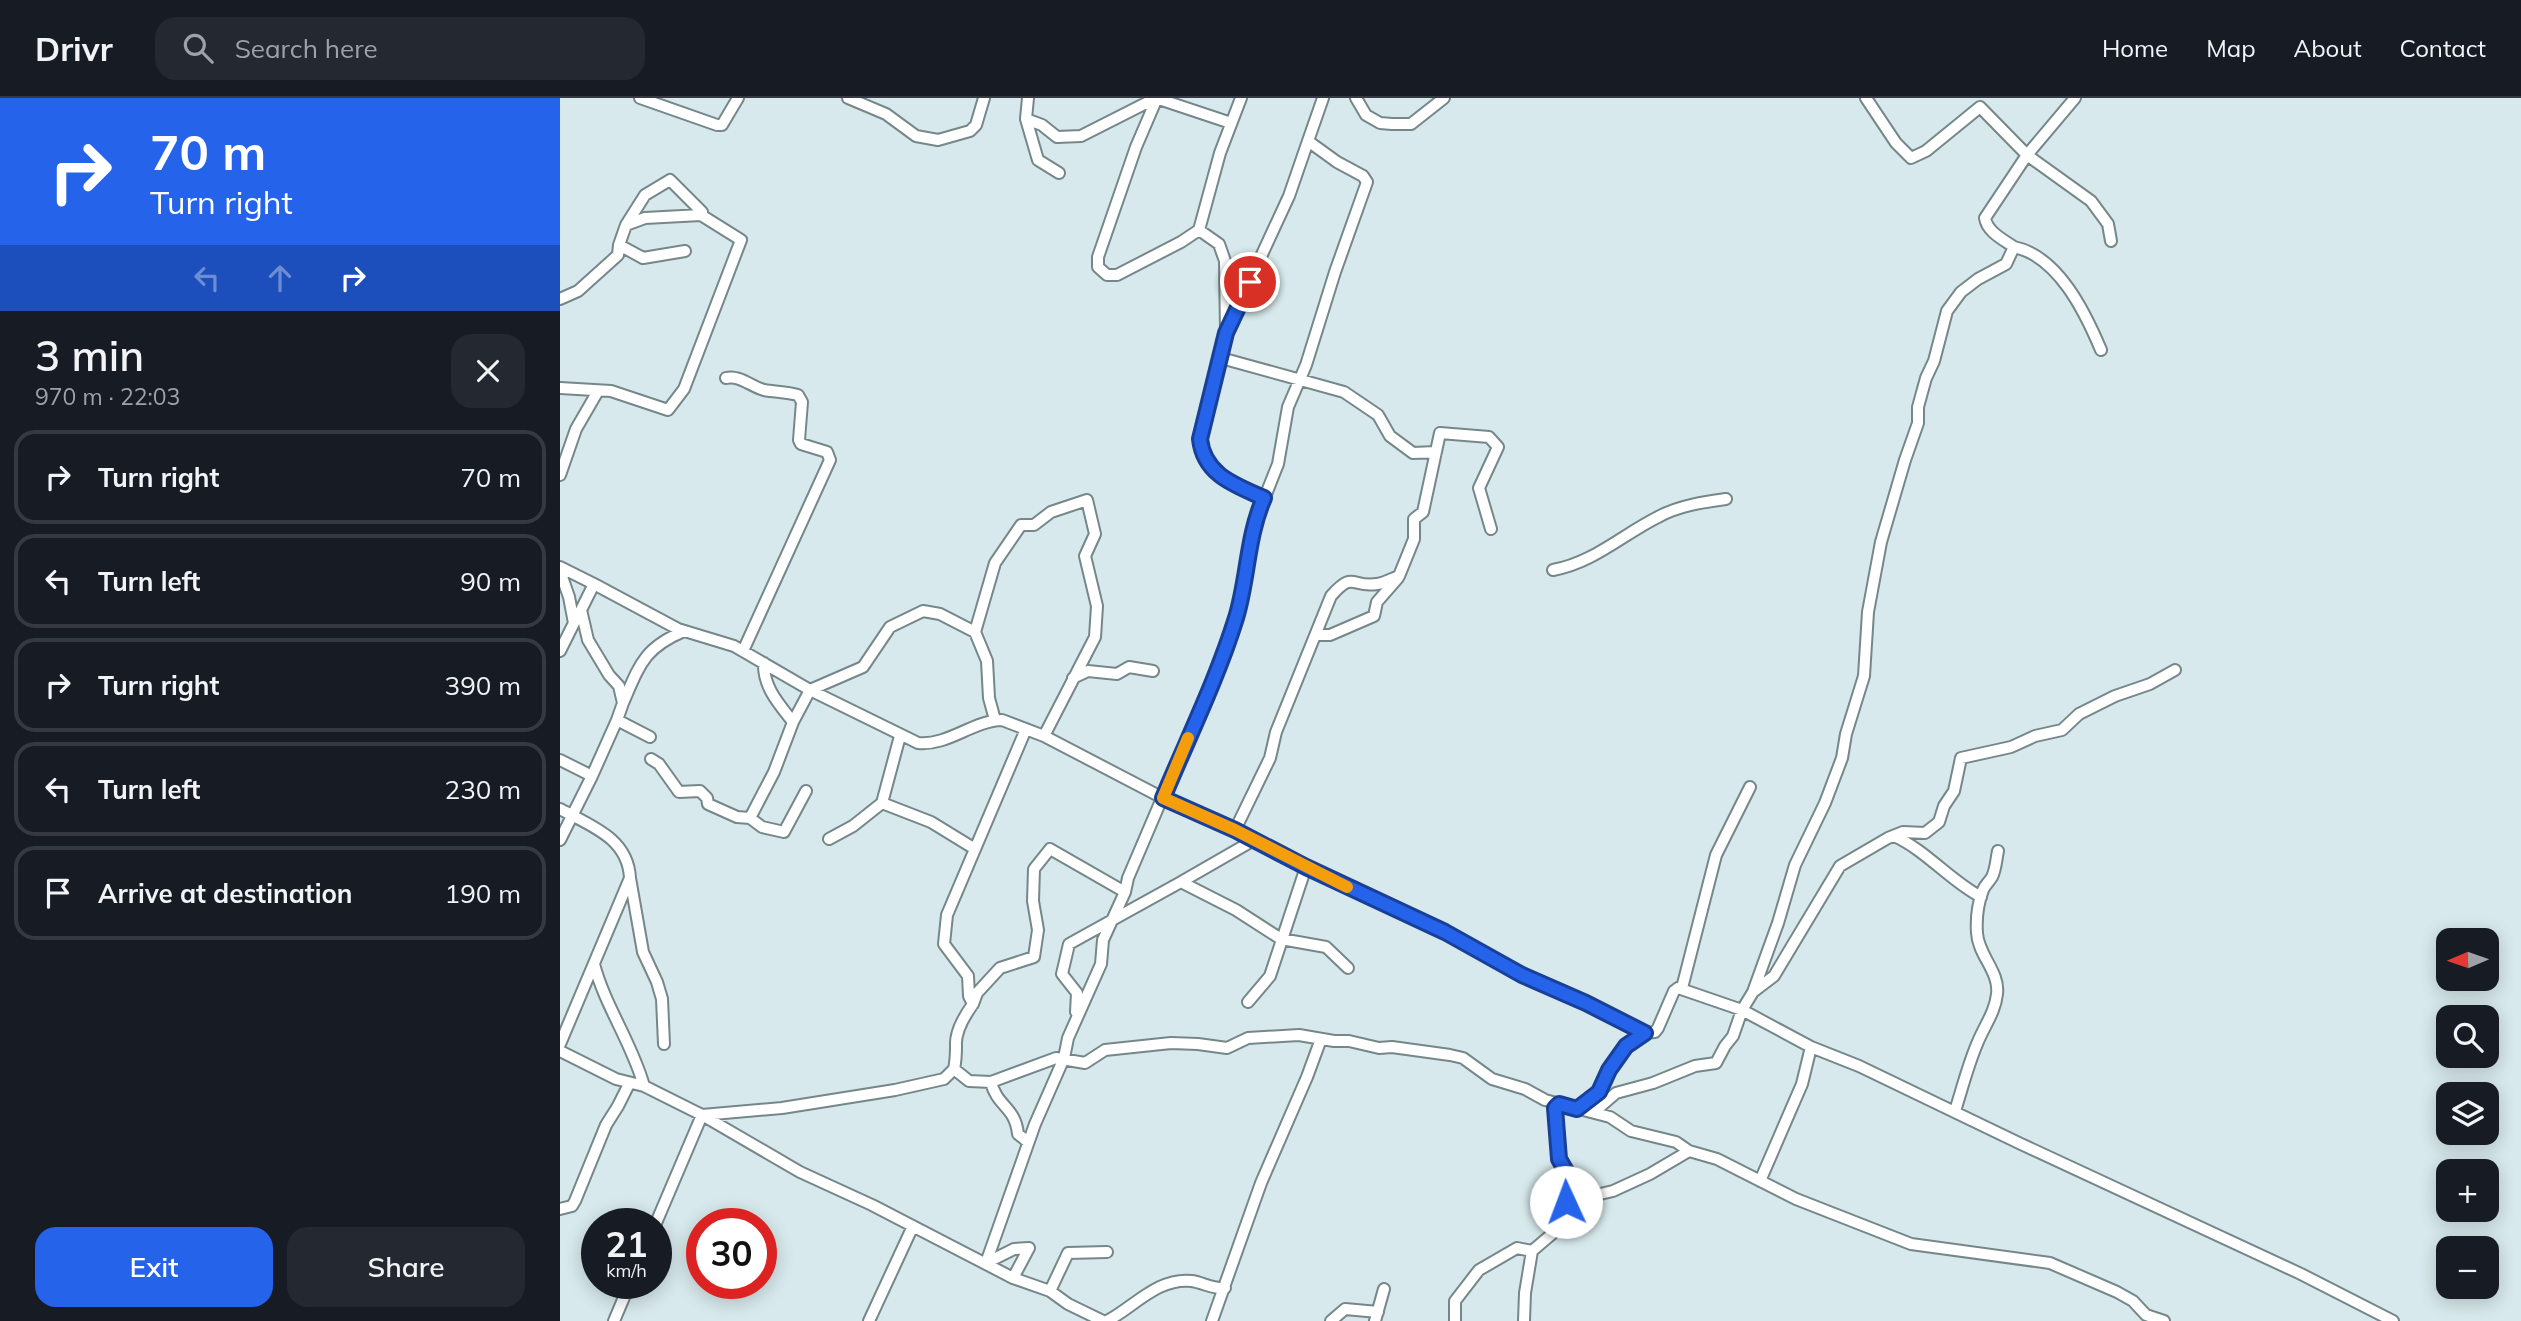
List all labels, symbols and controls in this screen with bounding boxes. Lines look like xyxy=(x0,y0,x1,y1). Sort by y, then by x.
search box xyxy=(155,17,645,80)
text: Drivr xyxy=(35,28,113,69)
icon: search xyxy=(179,29,217,67)
text: Search here xyxy=(235,32,378,65)
text: Home xyxy=(2102,33,2168,63)
text: Map xyxy=(2206,33,2256,63)
text: About xyxy=(2294,33,2362,63)
text: Contact xyxy=(2400,33,2486,63)
text: 70 m xyxy=(150,121,266,182)
icon: right xyxy=(35,126,126,217)
text: Turn right xyxy=(150,182,293,222)
pin xyxy=(1220,252,1280,312)
icon: left xyxy=(188,259,226,297)
icon: ahead xyxy=(261,259,299,297)
icon: right xyxy=(334,259,372,297)
icon: arrive xyxy=(1231,263,1269,301)
text: 3 min xyxy=(35,329,144,382)
button: close xyxy=(451,334,525,408)
text: 970 m · 22:03 xyxy=(35,382,180,411)
icon: right xyxy=(39,458,77,496)
text: Turn right xyxy=(98,461,219,494)
text: 70 m xyxy=(460,461,521,494)
icon: left xyxy=(39,562,77,600)
text: Turn left xyxy=(98,565,200,598)
text: 90 m xyxy=(460,565,521,598)
icon: right xyxy=(39,666,77,704)
text: Turn right xyxy=(98,669,219,702)
text: 390 m xyxy=(445,669,521,702)
icon: left xyxy=(39,770,77,808)
text: Turn left xyxy=(98,773,200,806)
text: 230 m xyxy=(445,773,521,806)
icon: arrive xyxy=(39,874,77,912)
text: Arrive at destination xyxy=(98,877,353,910)
text: 190 m xyxy=(445,877,521,910)
north arrow xyxy=(2436,928,2499,990)
map controls xyxy=(2436,928,2499,1299)
button: search xyxy=(2436,1005,2499,1068)
button: layers xyxy=(2436,1082,2499,1145)
button: + xyxy=(2436,1159,2499,1222)
position arrow xyxy=(1529,1165,1603,1239)
speed limit sign: 30 xyxy=(686,1208,777,1299)
text: 21 xyxy=(605,1222,648,1266)
button: Exit xyxy=(35,1227,273,1307)
button: Share xyxy=(287,1227,525,1307)
button: − xyxy=(2436,1236,2499,1299)
text: km/h xyxy=(606,1259,647,1282)

